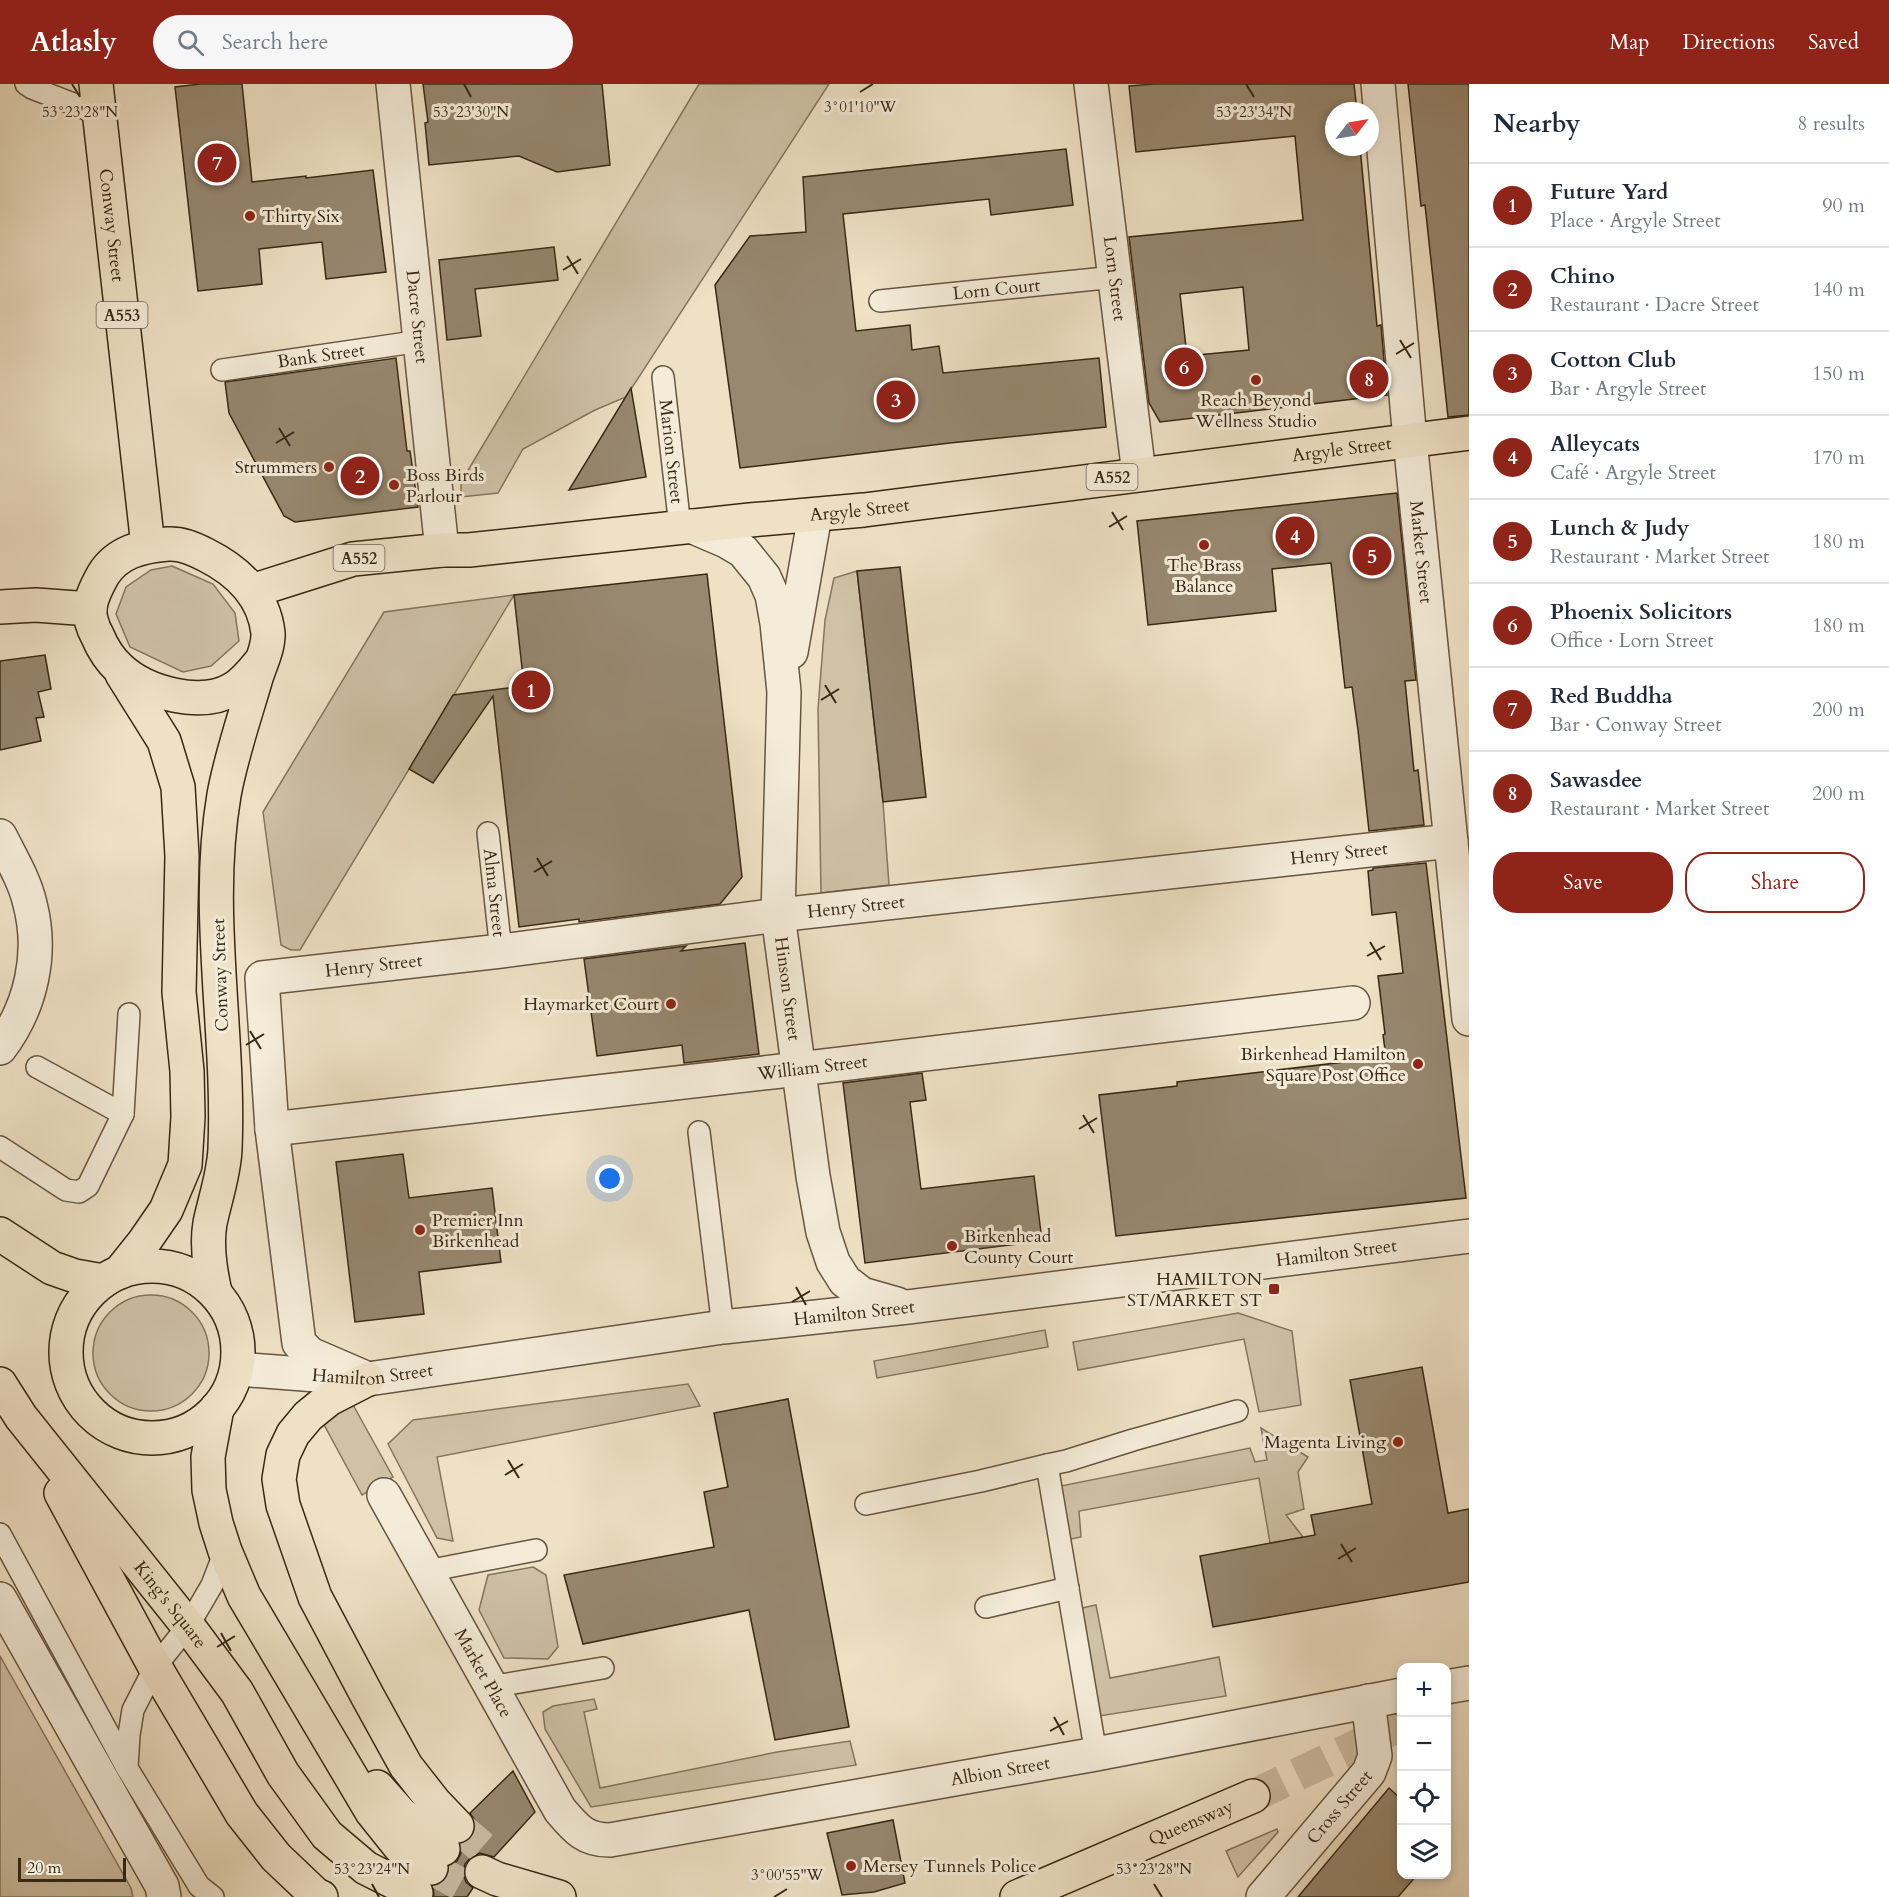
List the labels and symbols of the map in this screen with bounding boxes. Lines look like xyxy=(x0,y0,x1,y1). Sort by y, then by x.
text: 3°01'10"W xyxy=(824,97,897,117)
text: 53°23'28"N xyxy=(42,102,118,122)
text: 53°23'30"N xyxy=(433,102,509,122)
text: 53°23'34"N xyxy=(1216,102,1292,122)
north arrow xyxy=(1325,102,1379,156)
pin: 7 xyxy=(198,140,236,185)
street label: Conway Street xyxy=(93,167,130,283)
place label: Thirty Six xyxy=(262,204,340,229)
marker: Thirty Six xyxy=(243,209,257,223)
street label: Lorn Street xyxy=(1097,235,1132,323)
street label: Dacre Street xyxy=(400,269,434,365)
street label: Lorn Court xyxy=(951,273,1042,307)
road number: A553 xyxy=(96,302,148,328)
street label: Bank Street xyxy=(276,337,367,375)
pin: 6 xyxy=(1164,344,1204,390)
pin: 8 xyxy=(1350,356,1388,402)
marker: Reach Beyond Wellness Studio xyxy=(1249,373,1263,387)
pin: 3 xyxy=(876,378,916,422)
place label: Reach Beyond Wellness Studio xyxy=(1194,388,1317,434)
street label: Marion Street xyxy=(653,398,689,505)
street label: Argyle Street xyxy=(1291,431,1393,468)
pin: 2 xyxy=(340,454,380,498)
place label: Strummers xyxy=(235,455,317,480)
marker: Strummers xyxy=(322,460,336,474)
place label: Boss Birds Parlour xyxy=(406,463,484,509)
road number: A552 xyxy=(1086,464,1138,490)
marker: Boss Birds Parlour xyxy=(387,478,401,492)
street label: Argyle Street xyxy=(809,492,911,528)
street label: Market Street xyxy=(1403,500,1439,605)
pin: 4 xyxy=(1276,514,1314,558)
pin: 5 xyxy=(1352,534,1392,578)
marker: The Brass Balance xyxy=(1197,538,1211,552)
road number: A552 xyxy=(334,545,385,571)
place label: The Brass Balance xyxy=(1167,553,1241,599)
pin: 1 xyxy=(512,668,550,712)
street label: Henry Street xyxy=(1289,836,1389,872)
street label: Alma Street xyxy=(477,847,511,938)
street label: Henry Street xyxy=(806,889,906,925)
street label: Conway Street xyxy=(206,917,235,1032)
street label: Hinson Street xyxy=(768,935,807,1042)
street label: Henry Street xyxy=(324,948,424,984)
place label: Haymarket Court xyxy=(523,992,659,1017)
marker: Haymarket Court xyxy=(664,997,678,1011)
place label: Birkenhead Hamilton Square Post Office xyxy=(1241,1042,1407,1088)
street label: William Street xyxy=(755,1049,869,1087)
marker: Birkenhead Hamilton Square Post Office xyxy=(1411,1057,1425,1071)
your location xyxy=(595,1164,624,1193)
place label: Premier Inn Birkenhead xyxy=(432,1208,525,1254)
marker: Premier Inn Birkenhead xyxy=(413,1223,427,1237)
place label: Birkenhead County Court xyxy=(964,1224,1074,1270)
street label: Hamilton Street xyxy=(1275,1233,1399,1273)
marker: Birkenhead County Court xyxy=(945,1239,959,1253)
place label: HAMILTON ST/MARKET ST xyxy=(1127,1267,1263,1313)
marker: HAMILTON ST/MARKET ST xyxy=(1267,1282,1281,1296)
street label: Hamilton Street xyxy=(792,1294,916,1332)
street label: Hamilton Street xyxy=(311,1358,435,1392)
place label: Magenta Living xyxy=(1264,1430,1387,1455)
marker: Magenta Living xyxy=(1391,1435,1405,1449)
street label: King's Square xyxy=(128,1556,212,1654)
street label: Market Place xyxy=(448,1624,518,1723)
street label: Albion Street xyxy=(949,1750,1052,1792)
street label: Cross Street xyxy=(1301,1765,1379,1850)
street label: Queensway xyxy=(1145,1794,1238,1852)
place label: Mersey Tunnels Police xyxy=(863,1854,1037,1879)
scale bar xyxy=(18,1855,126,1882)
text: 53°23'24"N xyxy=(334,1859,410,1879)
marker: Mersey Tunnels Police xyxy=(844,1859,858,1873)
text: 53°23'28"N xyxy=(1116,1859,1192,1879)
text: 3°00'55"W xyxy=(751,1865,824,1885)

